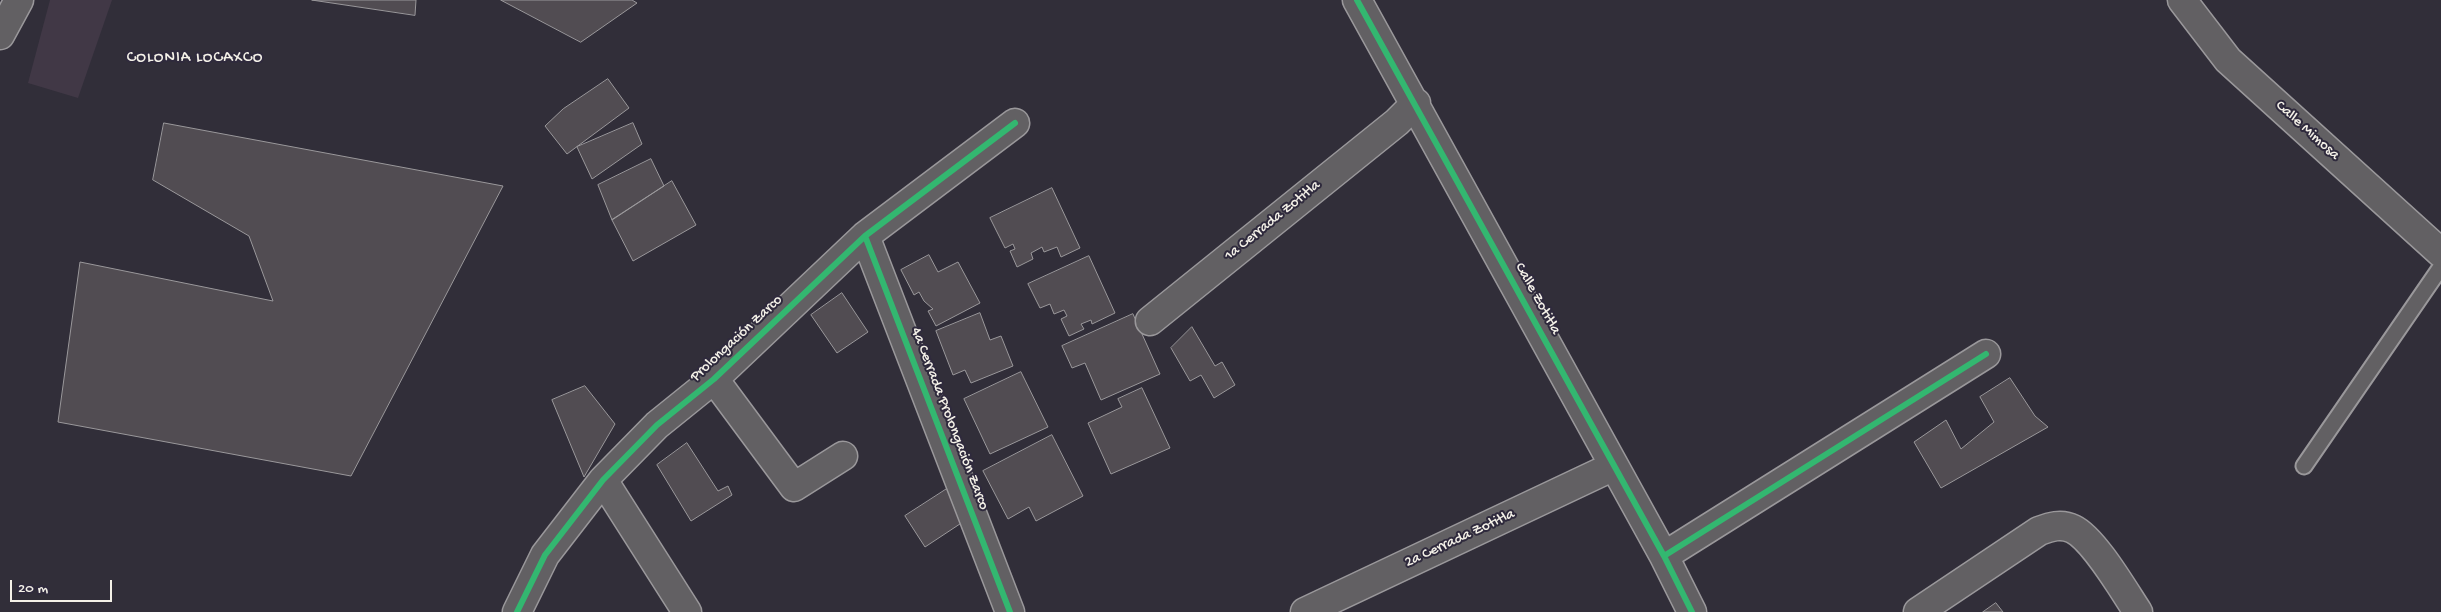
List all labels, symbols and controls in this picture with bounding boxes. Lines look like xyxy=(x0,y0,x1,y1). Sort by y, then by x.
district label: COLONIA LOCAXCO xyxy=(125,49,265,69)
street label: Calle Mimosa xyxy=(2271,97,2343,165)
street label: 1a Cerrada Zotitla xyxy=(1221,177,1325,265)
street label: Calle Zotitla xyxy=(1510,260,1564,338)
street label: Prolongación Zarco xyxy=(687,292,787,386)
street label: 4a Cerrada Prolongación Zarco xyxy=(906,325,992,513)
street label: 2a Cerrada Zotitla xyxy=(1402,506,1518,572)
scale bar xyxy=(12,570,115,602)
text: 20 m xyxy=(18,580,48,598)

